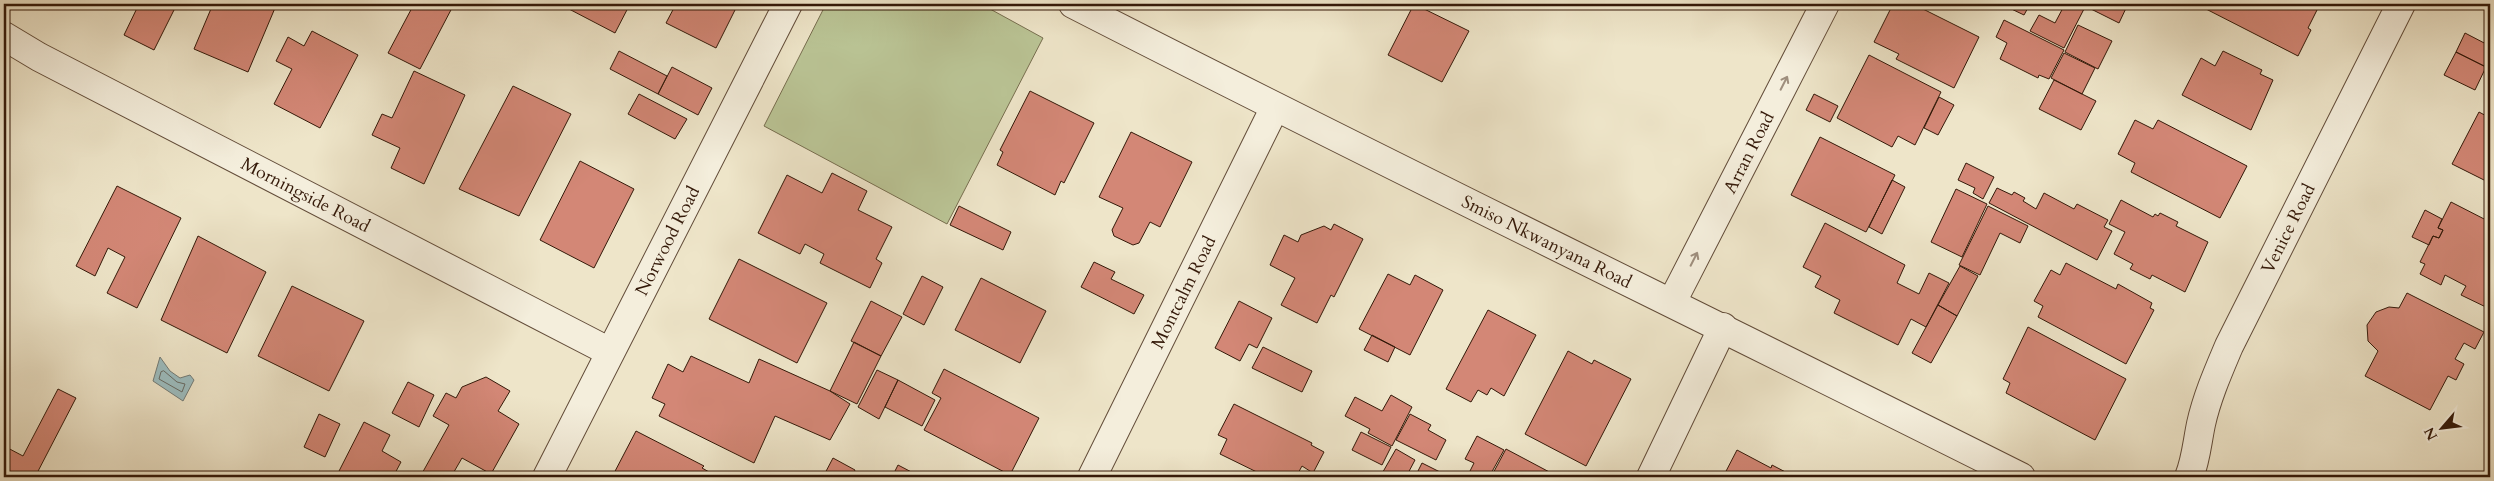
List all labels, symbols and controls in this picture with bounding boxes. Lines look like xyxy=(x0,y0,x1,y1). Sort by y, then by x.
one-way arrow xyxy=(1780,76,1789,91)
street label: Arran Road xyxy=(1717,107,1780,198)
street label: Morningside Road xyxy=(237,151,375,239)
street label: Venice Road xyxy=(2255,179,2321,278)
street label: Norwood Road xyxy=(629,182,706,300)
street label: Smiso Nkwanyana Road xyxy=(1457,189,1637,295)
street label: Montcalm Road xyxy=(1145,231,1222,353)
one-way arrow xyxy=(1689,251,1699,266)
north arrow xyxy=(2416,404,2466,454)
text: N xyxy=(2420,424,2442,444)

